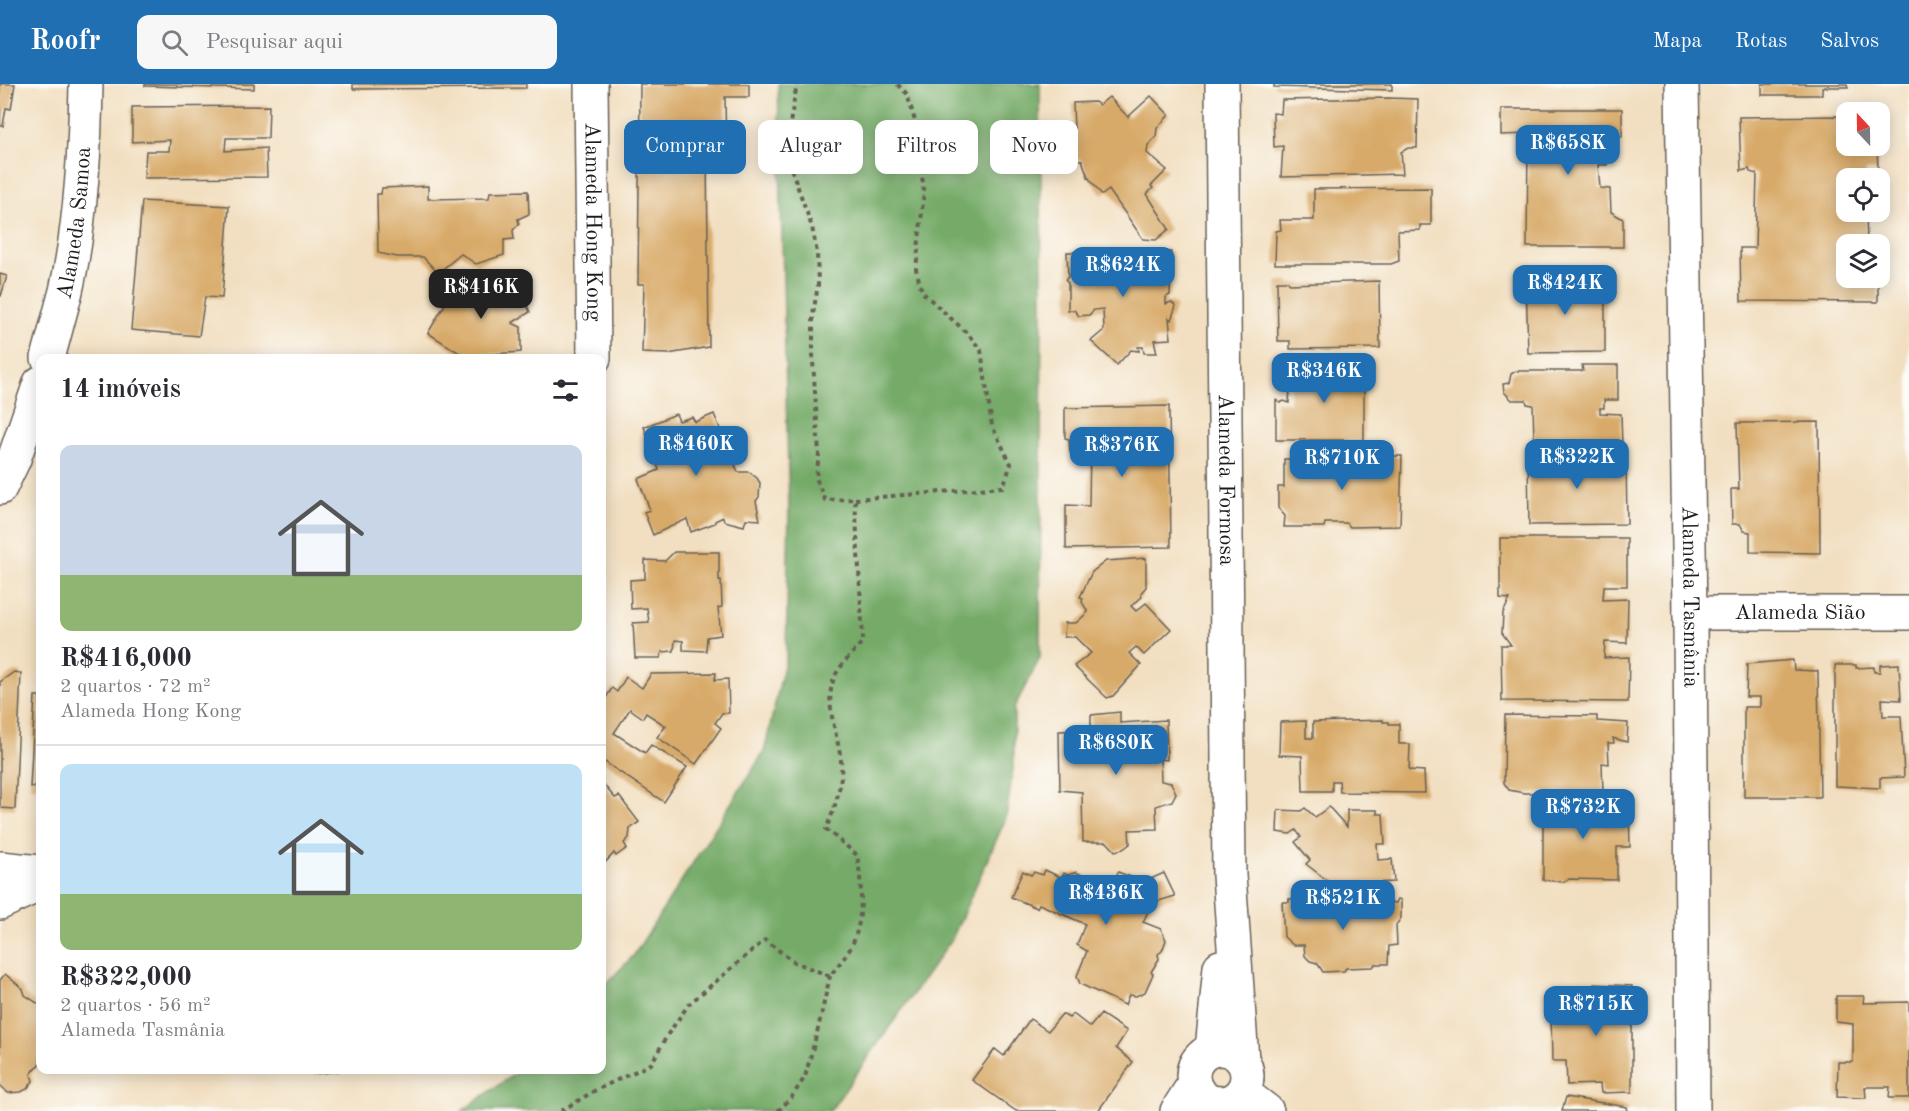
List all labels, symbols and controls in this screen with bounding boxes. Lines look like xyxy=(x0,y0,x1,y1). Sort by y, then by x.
search box xyxy=(137,15,557,69)
icon: search xyxy=(158,26,191,59)
text: Roofr xyxy=(30,28,101,56)
text: Pesquisar aqui xyxy=(206,31,343,53)
text: Mapa xyxy=(1653,31,1702,52)
text: Rotas xyxy=(1735,31,1787,52)
text: Salvos xyxy=(1820,31,1879,52)
north arrow xyxy=(1836,102,1890,156)
map controls xyxy=(1836,102,1890,288)
chip: Comprar xyxy=(624,120,746,174)
chip: Alugar xyxy=(758,120,863,174)
chip: Filtros xyxy=(875,120,978,174)
chip: Novo xyxy=(990,120,1078,174)
street label: Alameda Hong Kong xyxy=(580,122,605,322)
pin: R$658K xyxy=(1519,125,1617,176)
text: R$658K xyxy=(1530,134,1606,154)
street label: Alameda Samoa xyxy=(53,146,95,301)
button: locate xyxy=(1836,168,1890,222)
button: layers xyxy=(1836,234,1890,288)
pin: R$624K xyxy=(1074,247,1172,298)
text: R$624K xyxy=(1085,256,1161,276)
pin: R$424K xyxy=(1516,265,1614,316)
pin: R$416K xyxy=(432,269,530,320)
text: R$424K xyxy=(1527,274,1603,294)
text: R$416K xyxy=(443,278,519,298)
pin: R$346K xyxy=(1275,353,1373,404)
text: R$346K xyxy=(1286,362,1362,382)
icon: filters xyxy=(549,374,582,407)
text: 14 imóveis xyxy=(60,377,181,403)
street label: Alameda Formosa xyxy=(1214,394,1237,566)
pin: R$460K xyxy=(647,426,745,477)
pin: R$376K xyxy=(1073,427,1171,478)
text: R$460K xyxy=(658,435,734,455)
text: R$376K xyxy=(1084,436,1160,456)
pin: R$322K xyxy=(1528,439,1626,490)
pin: R$710K xyxy=(1293,440,1391,491)
text: R$322K xyxy=(1539,448,1615,468)
text: R$710K xyxy=(1304,449,1380,469)
icon: home xyxy=(267,484,375,592)
street label: Alameda Tasmânia xyxy=(1677,506,1701,688)
street label: Alameda Sião xyxy=(1734,602,1866,624)
text: R$416,000 xyxy=(60,646,192,672)
text: 2 quartos · 72 m² xyxy=(60,677,211,697)
text: Alameda Hong Kong xyxy=(60,702,241,722)
pin: R$680K xyxy=(1067,725,1165,776)
text: R$680K xyxy=(1078,734,1154,754)
pin: R$732K xyxy=(1534,789,1632,840)
text: R$732K xyxy=(1545,798,1621,818)
icon: home xyxy=(267,803,375,911)
pin: R$436K xyxy=(1057,875,1155,926)
pin: R$521K xyxy=(1294,880,1392,931)
text: R$436K xyxy=(1068,884,1144,904)
text: R$521K xyxy=(1305,889,1381,909)
text: R$322,000 xyxy=(60,965,192,991)
pin: R$715K xyxy=(1547,986,1645,1037)
text: R$715K xyxy=(1558,995,1634,1015)
text: 2 quartos · 56 m² xyxy=(60,996,211,1016)
text: Alameda Tasmânia xyxy=(60,1021,225,1041)

